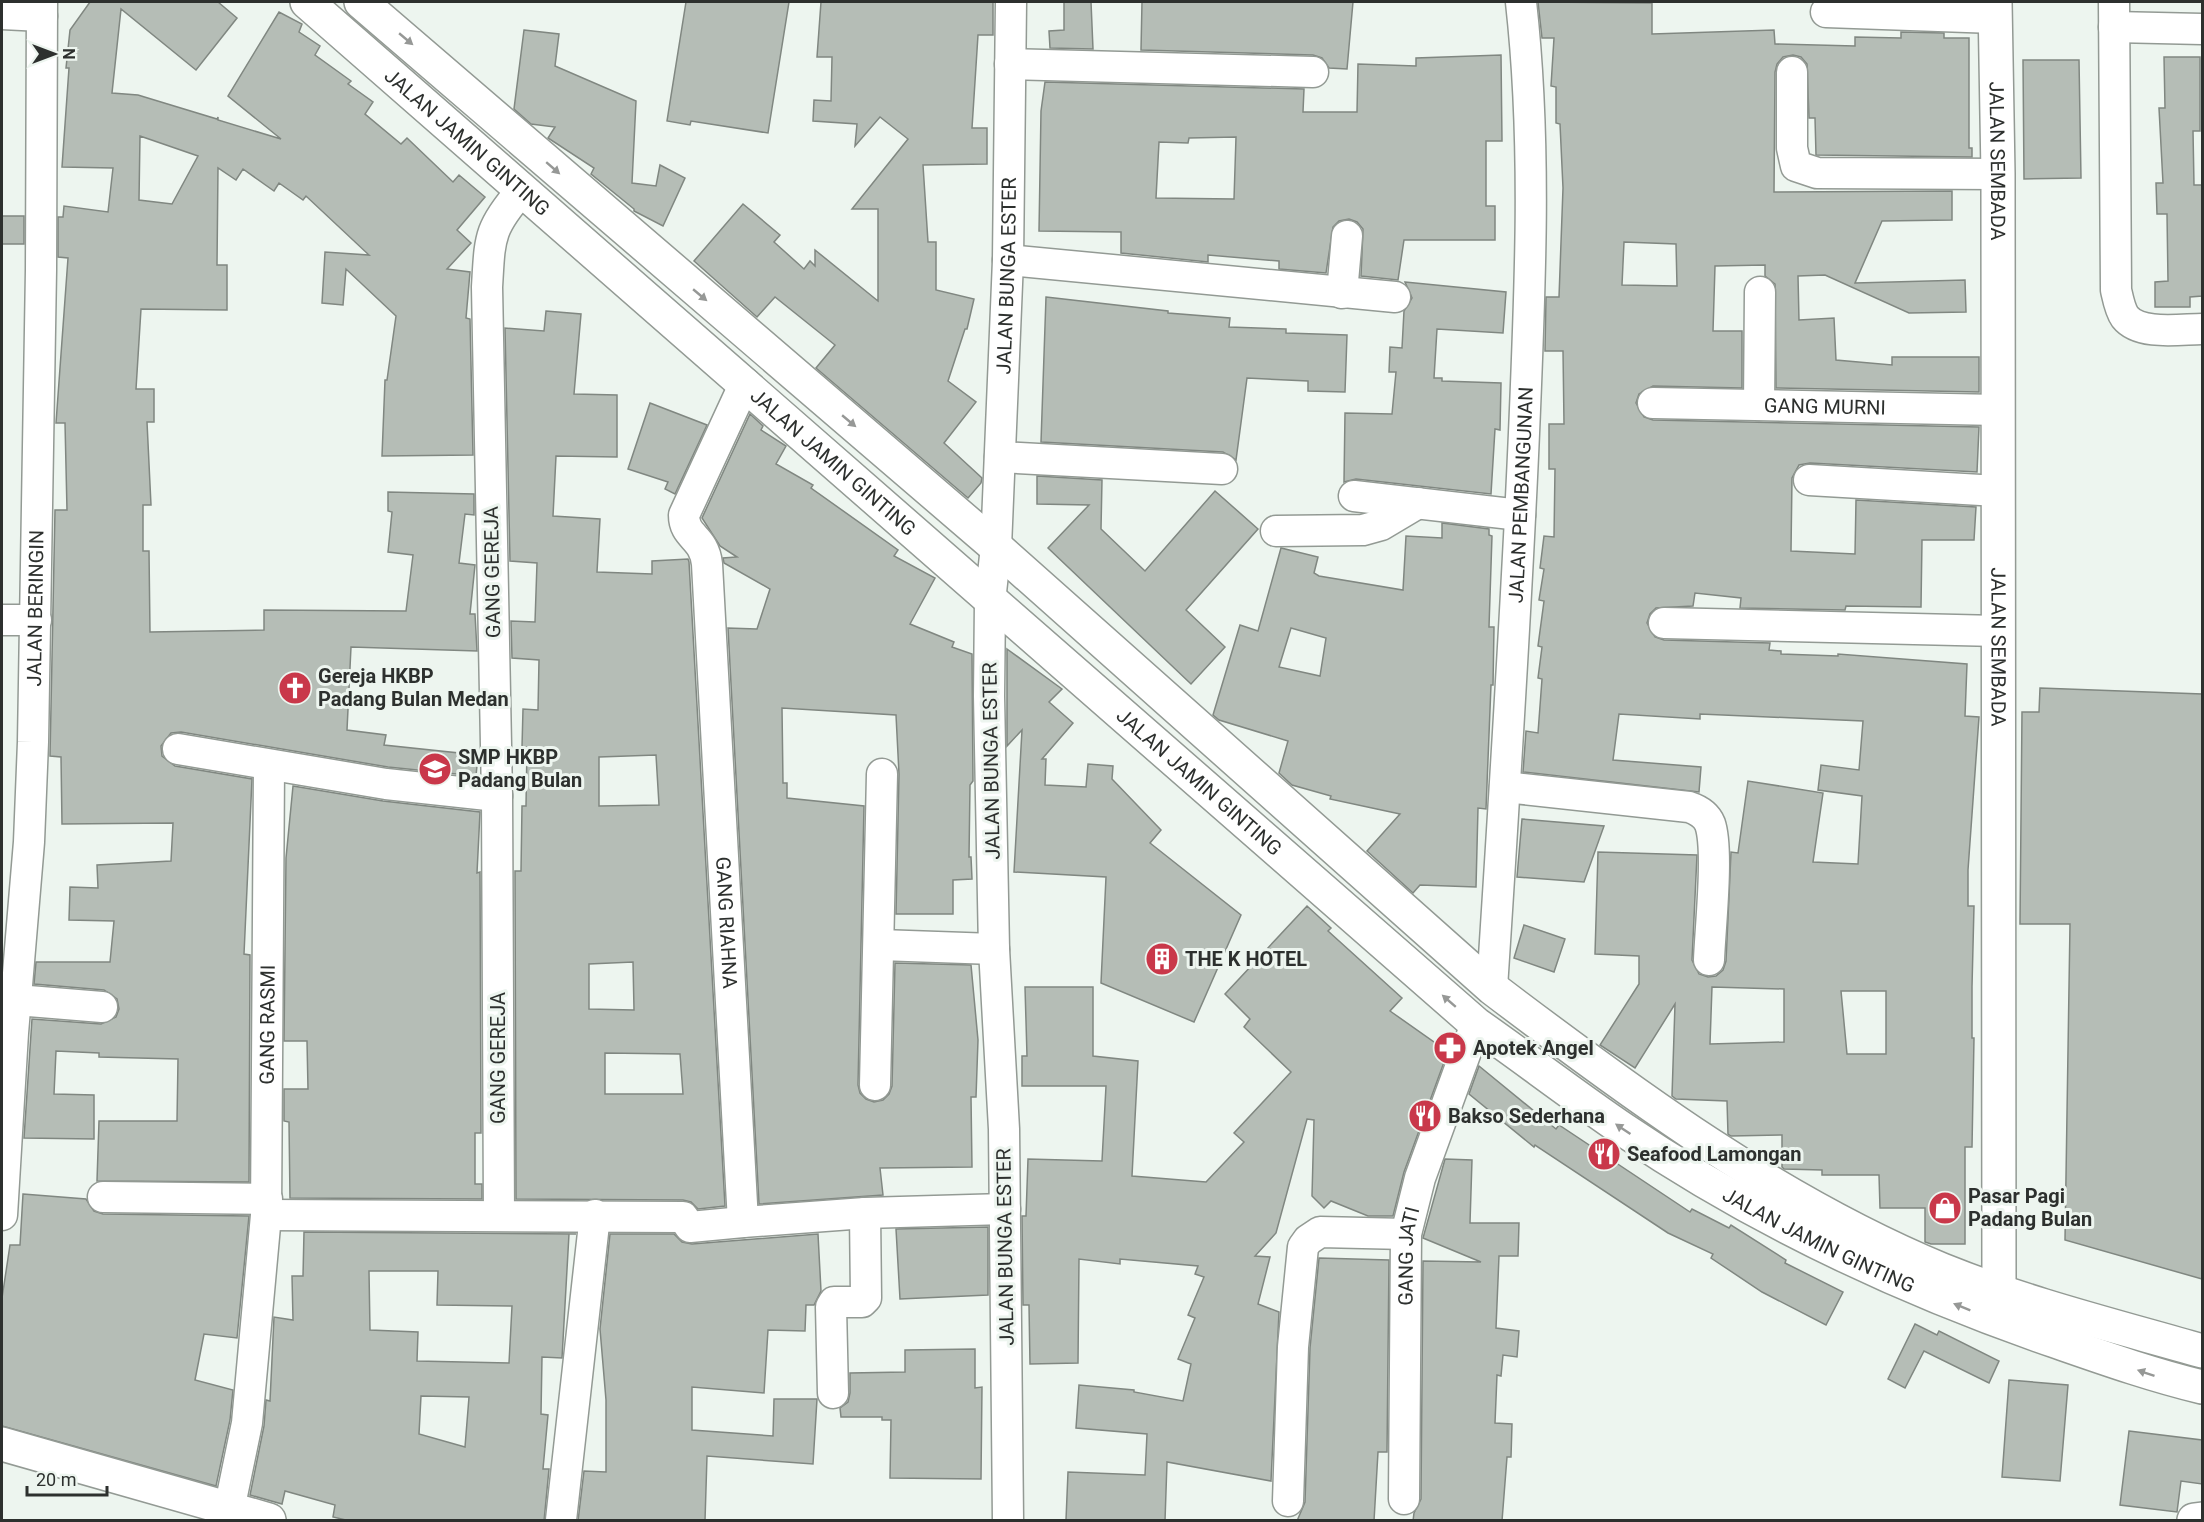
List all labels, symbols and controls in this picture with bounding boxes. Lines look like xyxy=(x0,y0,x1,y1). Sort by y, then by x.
north arrow xyxy=(24,24,84,84)
one-way arrow xyxy=(398,33,414,46)
text: N xyxy=(59,48,78,60)
street label: JALAN JAMIN GINTING xyxy=(380,64,555,221)
street label: JALAN SEMBADA xyxy=(1984,81,2010,241)
one-way arrow xyxy=(545,161,560,175)
street label: JALAN BUNGA ESTER xyxy=(991,177,1021,375)
one-way arrow xyxy=(692,288,707,301)
street label: JALAN JAMIN GINTING xyxy=(746,383,921,541)
street label: JALAN PEMBANGUNAN xyxy=(1504,386,1538,604)
street label: GANG MURNI xyxy=(1764,393,1886,420)
one-way arrow xyxy=(841,415,857,428)
street label: GANG GEREJA xyxy=(479,506,505,638)
street label: JALAN BERINGIN xyxy=(22,530,49,686)
street label: JALAN SEMBADA xyxy=(1986,567,2010,727)
street label: JALAN BUNGA ESTER xyxy=(977,662,1005,860)
place label: Gereja HKBP Padang Bulan Medan xyxy=(318,664,509,711)
church icon: Gereja HKBP Padang Bulan Medan xyxy=(277,670,313,706)
street label: JALAN JAMIN GINTING xyxy=(1112,703,1287,861)
place label: SMP HKBP Padang Bulan xyxy=(458,745,582,792)
school or university icon: SMP HKBP Padang Bulan xyxy=(417,751,453,787)
street label: GANG RIAHNA xyxy=(711,856,742,989)
building icon: THE K HOTEL xyxy=(1144,941,1180,977)
place label: THE K HOTEL xyxy=(1185,947,1307,971)
street label: GANG RASMI xyxy=(255,965,280,1085)
street label: GANG GEREJA xyxy=(486,992,510,1124)
one-way arrow xyxy=(1441,994,1457,1007)
pharmacy icon: Apotek Angel xyxy=(1432,1030,1468,1066)
place label: Apotek Angel xyxy=(1473,1036,1594,1060)
restaurant icon: Bakso Sederhana xyxy=(1407,1098,1443,1134)
place label: Bakso Sederhana xyxy=(1448,1104,1605,1128)
one-way arrow xyxy=(1615,1123,1631,1134)
restaurant icon: Seafood Lamongan xyxy=(1586,1136,1622,1172)
place label: Seafood Lamongan xyxy=(1627,1142,1801,1166)
street label: JALAN BUNGA ESTER xyxy=(991,1148,1019,1346)
street label: JALAN JAMIN GINTING xyxy=(1719,1182,1919,1298)
place label: Pasar Pagi Padang Bulan xyxy=(1968,1184,2092,1231)
shop icon: Pasar Pagi Padang Bulan xyxy=(1927,1190,1963,1226)
street label: GANG JATI xyxy=(1393,1204,1424,1306)
one-way arrow xyxy=(1953,1302,1971,1312)
one-way arrow xyxy=(2137,1367,2155,1377)
scale bar xyxy=(27,1459,106,1497)
text: 20 m xyxy=(36,1469,76,1490)

